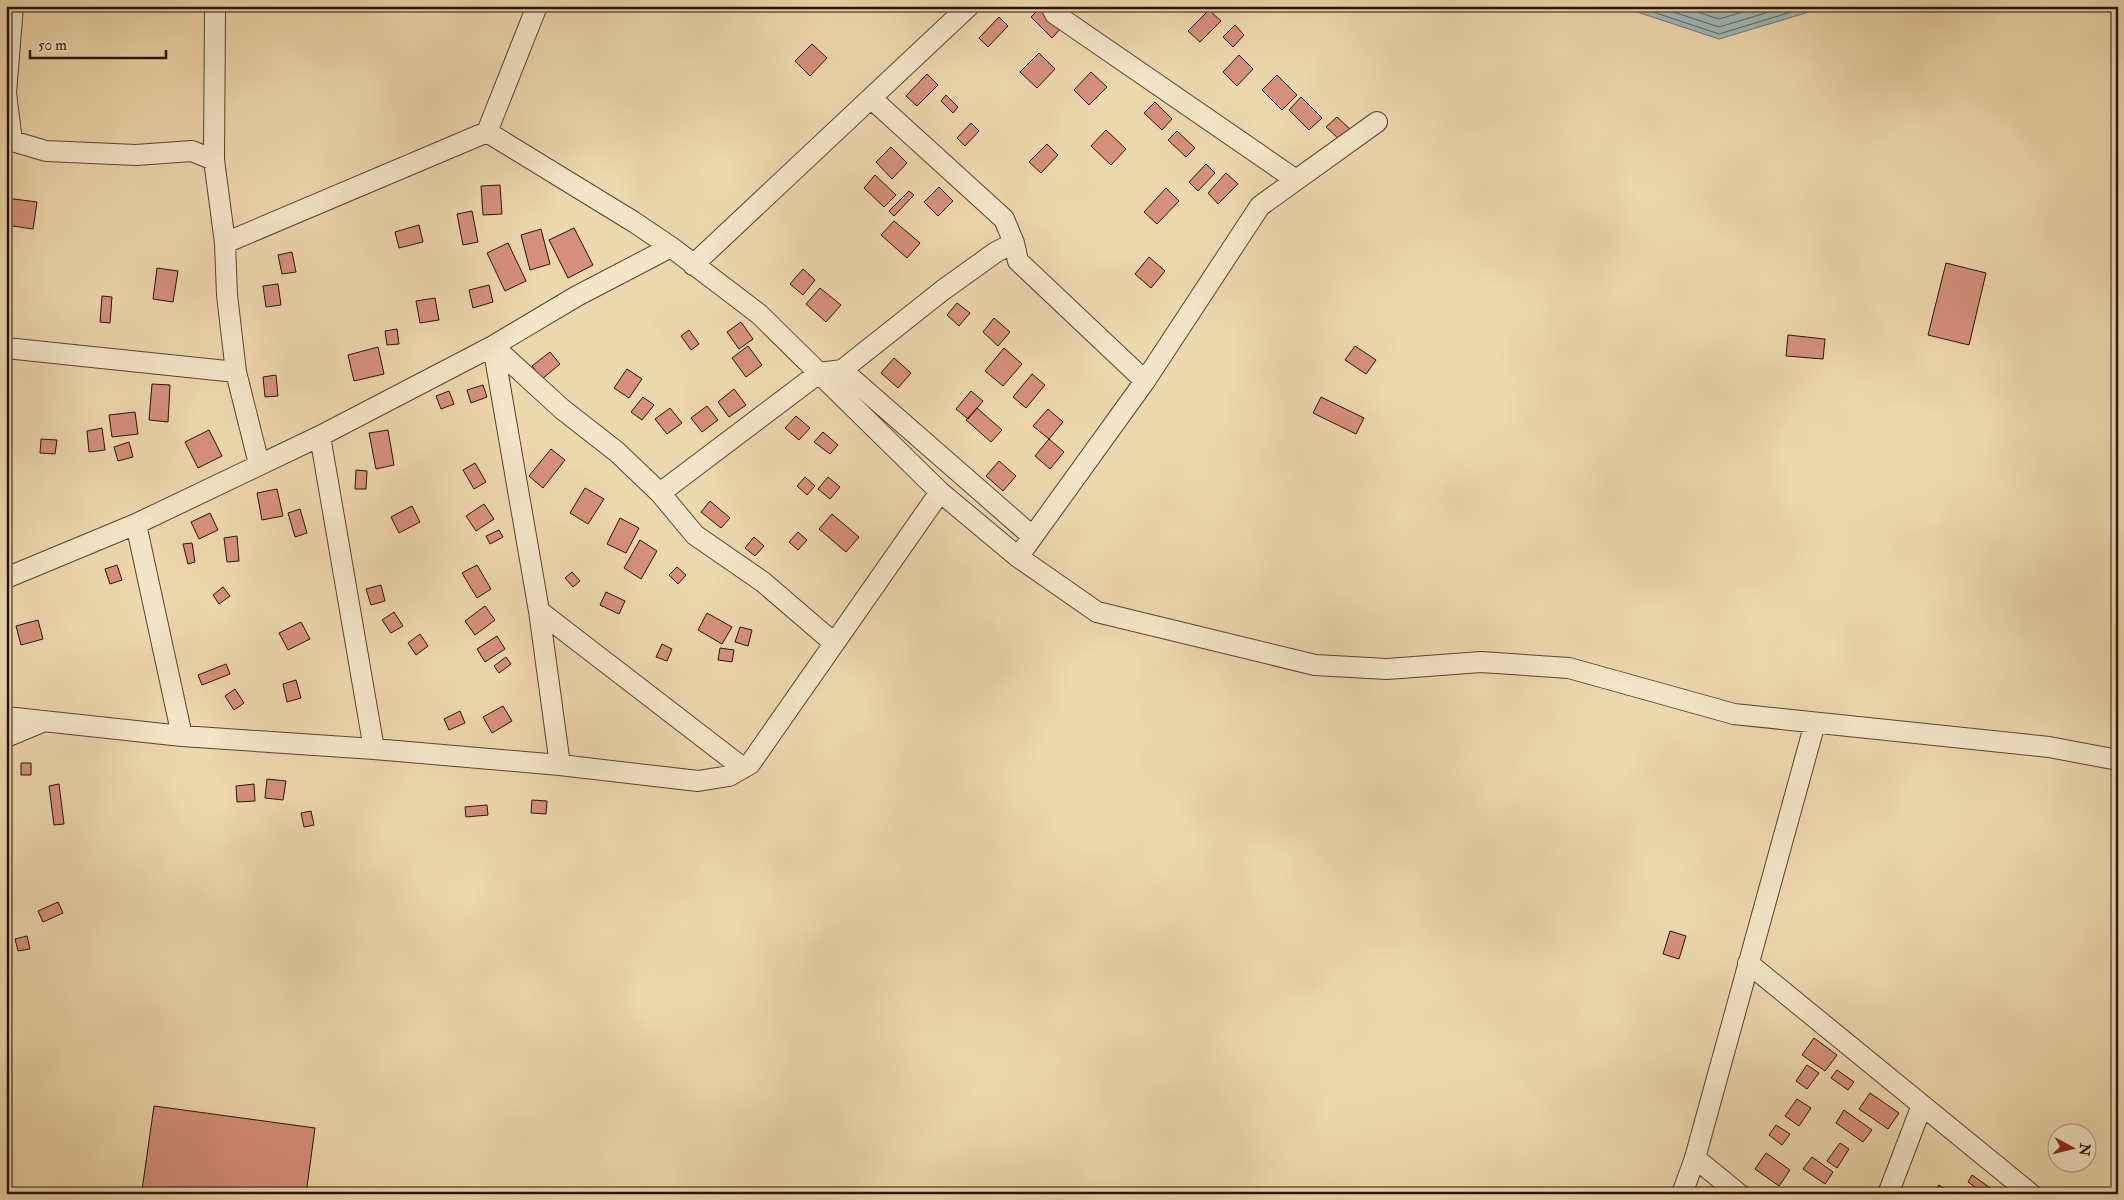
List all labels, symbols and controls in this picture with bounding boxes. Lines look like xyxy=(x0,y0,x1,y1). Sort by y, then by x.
scale bar xyxy=(30,28,166,60)
text: 50 m xyxy=(38,36,67,55)
north arrow xyxy=(2046,1122,2096,1172)
text: N xyxy=(2075,1141,2094,1157)

